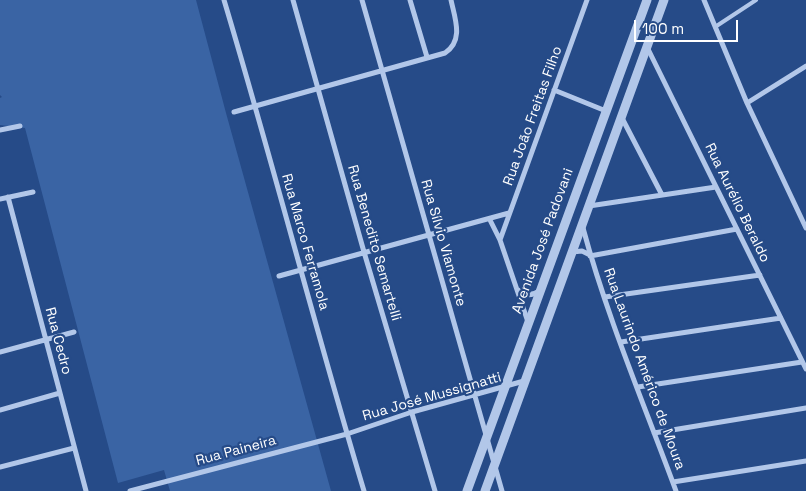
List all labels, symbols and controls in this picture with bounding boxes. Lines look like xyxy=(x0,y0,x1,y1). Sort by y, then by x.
scale bar xyxy=(636,10,740,42)
text: 100 m xyxy=(642,19,684,38)
street label: Rua João Freitas Filho xyxy=(500,44,566,188)
street label: Rua Aurélio Beraldo xyxy=(701,141,773,265)
street label: Rua Benedito Semartelli xyxy=(344,163,404,323)
street label: Avenida José Padovani xyxy=(509,166,577,316)
street label: Rua Marco Ferramola xyxy=(277,172,333,312)
street label: Rua Sílvio Viamonte xyxy=(417,178,469,308)
street label: Rua Laurindo Américo de Moura xyxy=(600,266,688,472)
street label: Rua Cedro xyxy=(41,305,75,377)
street label: Rua José Mussignatti xyxy=(361,369,503,425)
street label: Rua Paineira xyxy=(194,432,278,470)

